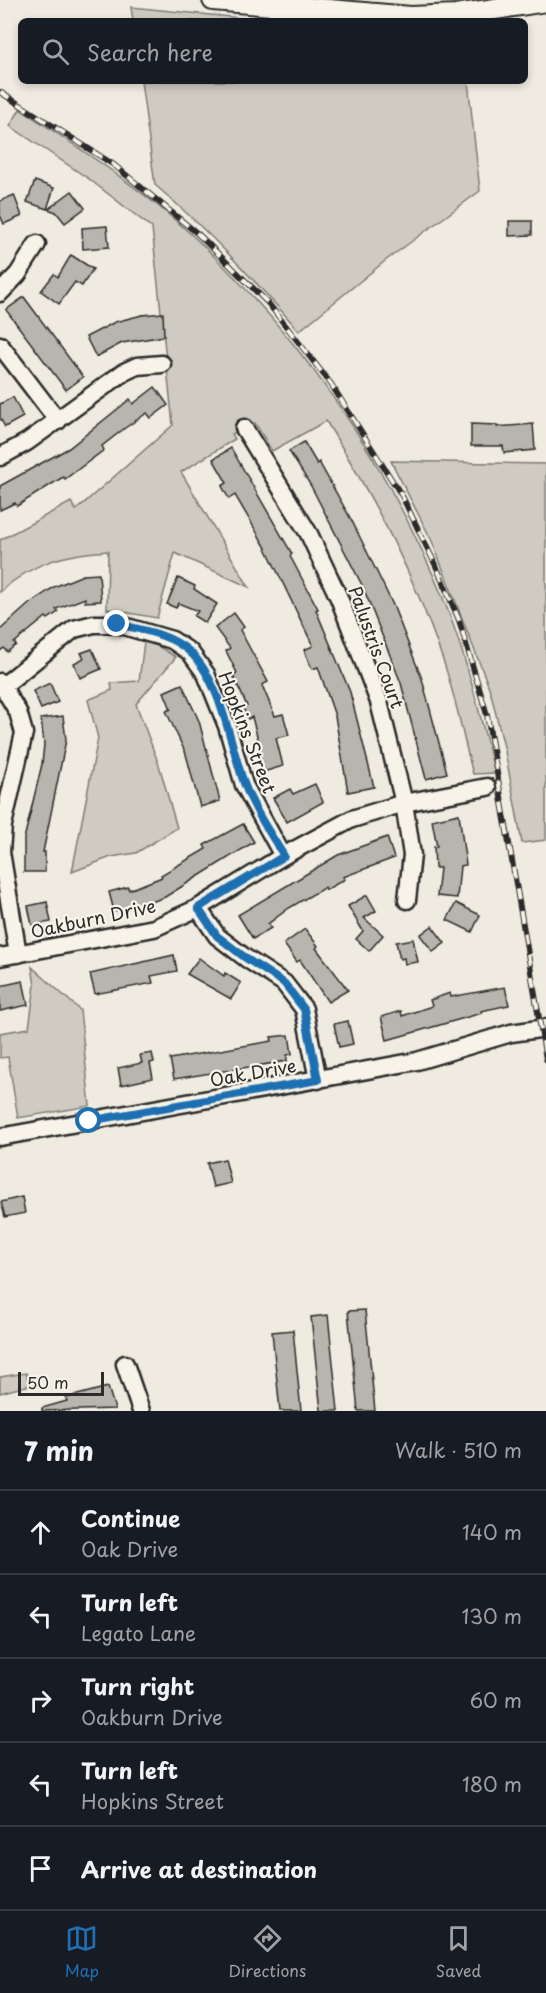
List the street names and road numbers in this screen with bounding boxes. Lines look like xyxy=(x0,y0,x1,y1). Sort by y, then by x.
street label: Palustris Court xyxy=(342,582,412,712)
street label: Hopkins Street xyxy=(212,667,284,797)
street label: Oakburn Drive xyxy=(28,892,158,944)
street label: Oak Drive xyxy=(208,1051,298,1093)

